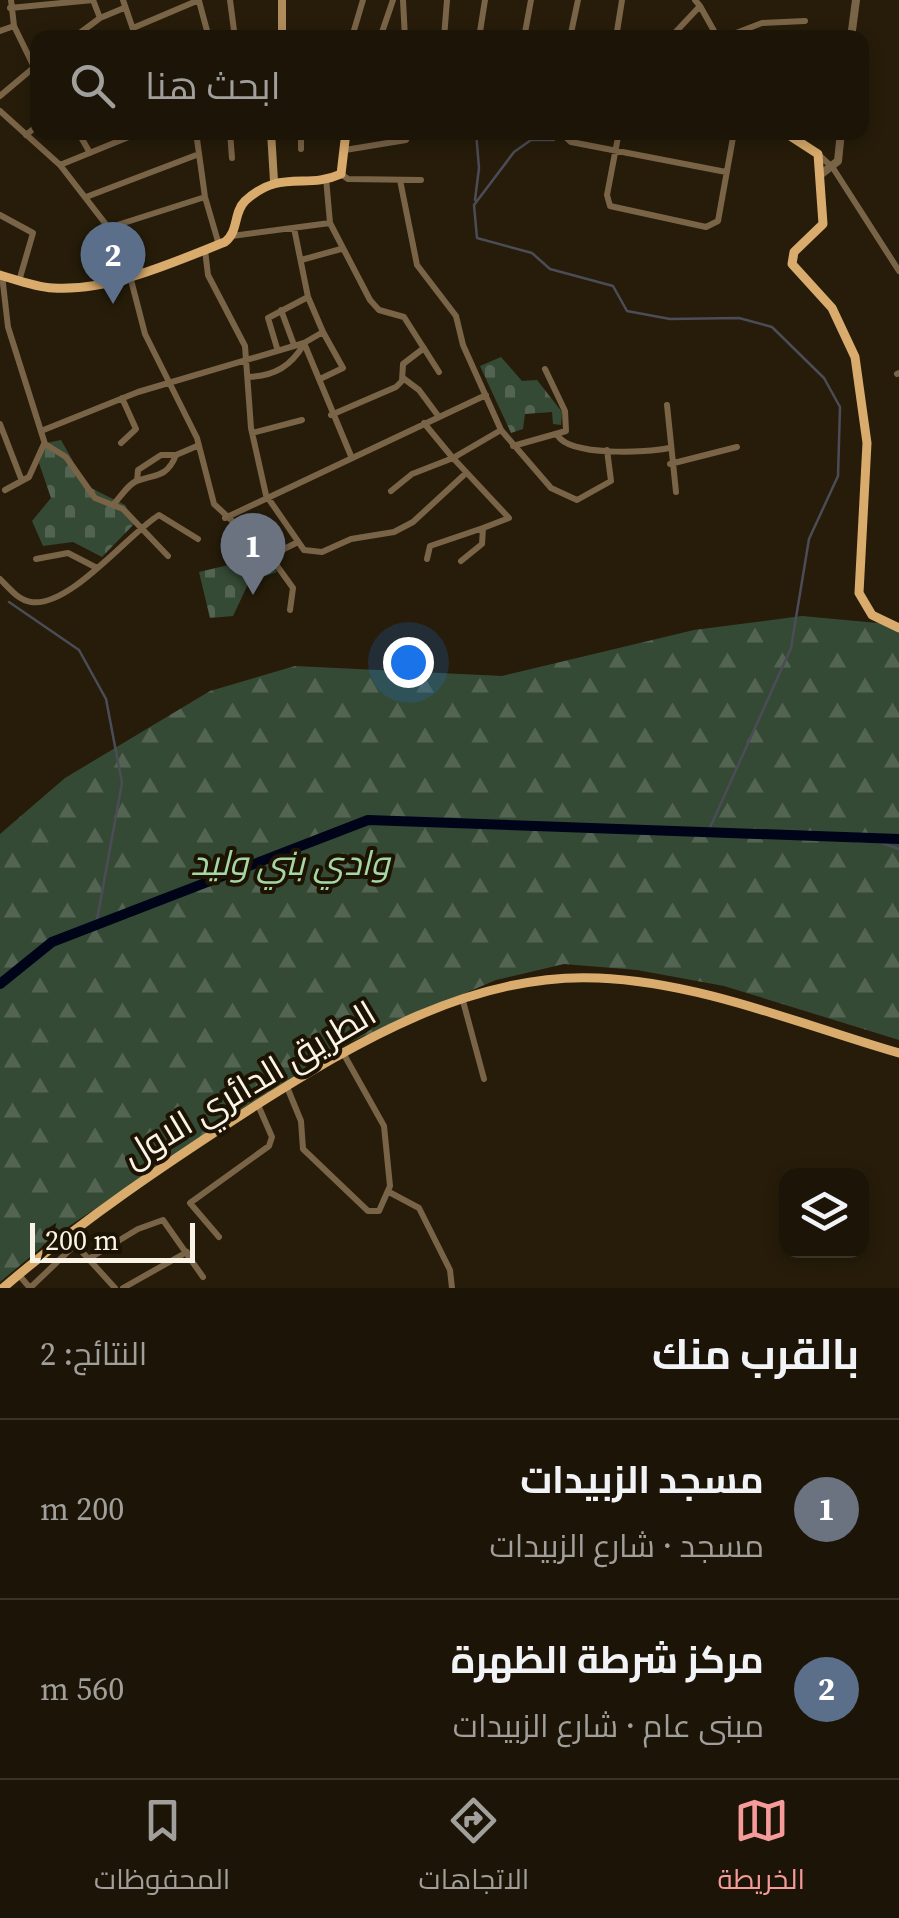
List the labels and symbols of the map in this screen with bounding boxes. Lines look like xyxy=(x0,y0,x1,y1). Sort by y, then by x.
pin: 2 xyxy=(80,222,146,304)
pin: 1 xyxy=(220,512,286,595)
your location xyxy=(383,637,434,688)
park label: وادي بني وليد xyxy=(190,839,391,891)
street label: الطريق الدائري الاول xyxy=(113,989,386,1181)
scale bar xyxy=(30,1218,195,1262)

